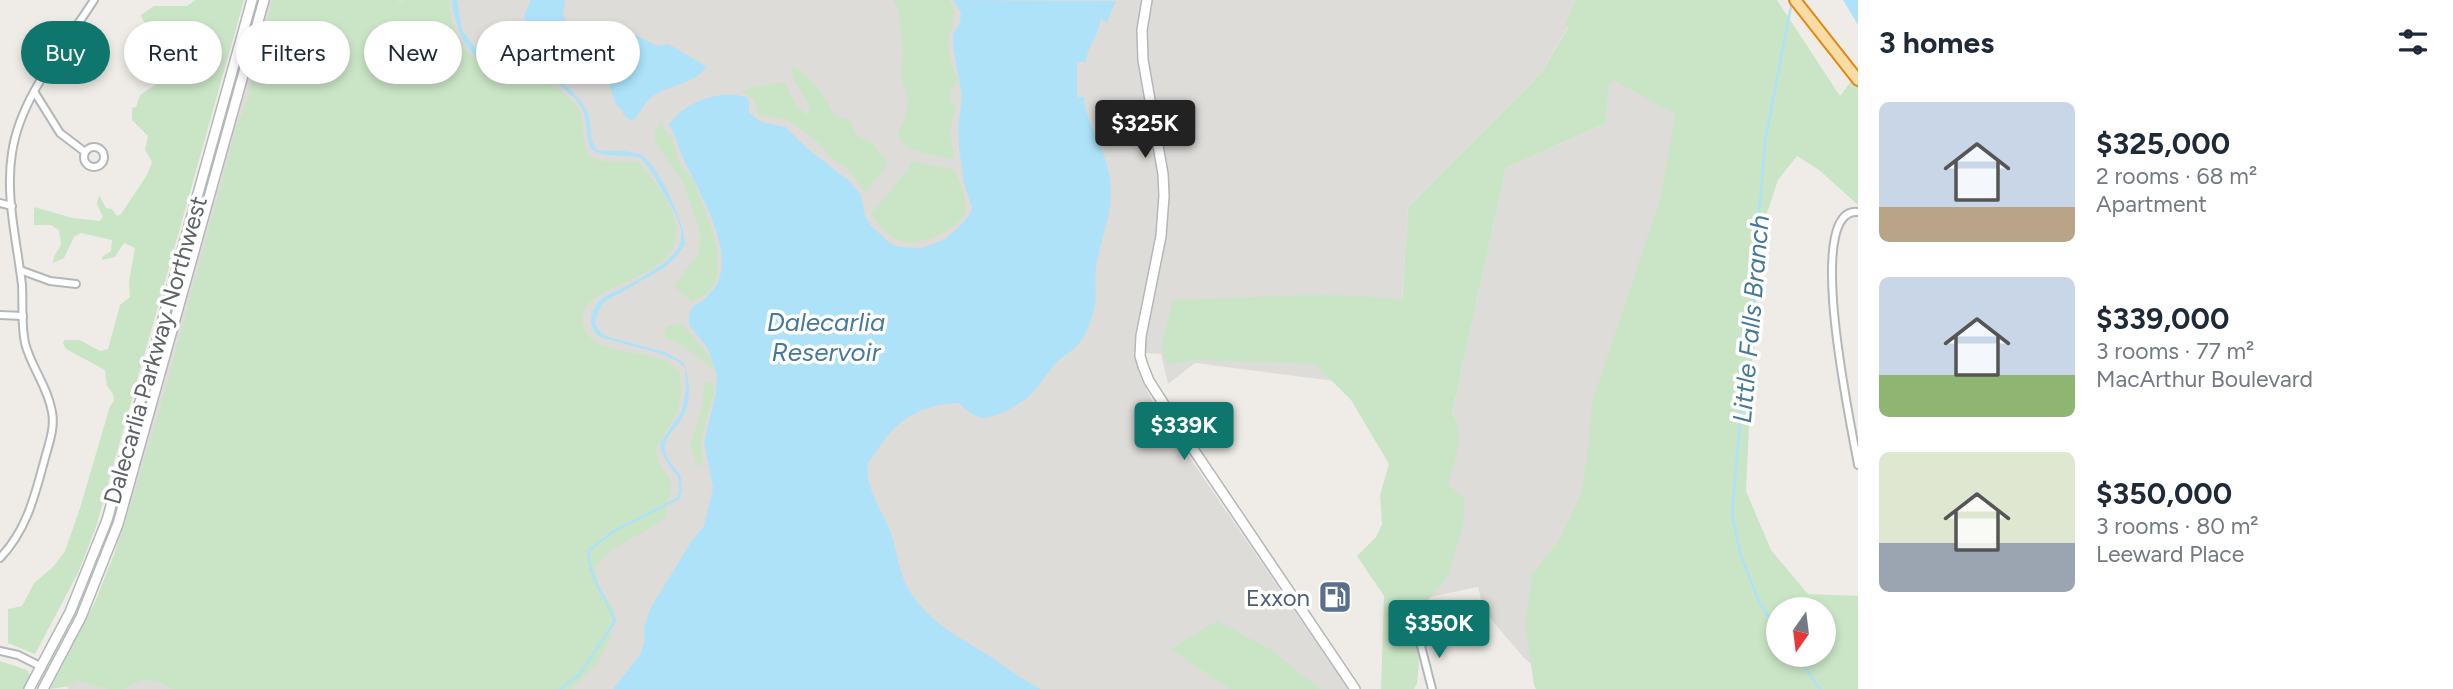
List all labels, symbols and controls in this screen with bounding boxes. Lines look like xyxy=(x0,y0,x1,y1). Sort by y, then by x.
chip: Buy xyxy=(21,21,110,84)
chip: Rent xyxy=(124,21,222,84)
chip: Filters xyxy=(236,21,350,84)
chip: New xyxy=(364,21,462,84)
chip: Apartment xyxy=(476,21,640,84)
icon: filters xyxy=(2394,23,2432,61)
text: 3 homes xyxy=(1879,24,1994,61)
pin: $325K xyxy=(1096,100,1194,160)
text: $325K xyxy=(1111,109,1179,137)
text: $325,000 xyxy=(2096,125,2230,162)
icon: home xyxy=(1935,130,2019,214)
text: 2 rooms · 68 m² xyxy=(2096,162,2257,190)
text: Apartment xyxy=(2096,190,2207,218)
street label: Dalecarlia Parkway Northwest xyxy=(97,193,213,507)
water label: Little Falls Branch xyxy=(1726,214,1776,424)
text: $339,000 xyxy=(2096,300,2229,337)
icon: home xyxy=(1935,305,2019,389)
water label: Dalecarlia Reservoir xyxy=(767,306,885,368)
text: 3 rooms · 77 m² xyxy=(2096,337,2254,365)
text: MacArthur Boulevard xyxy=(2096,365,2313,393)
pin: $339K xyxy=(1135,402,1233,462)
text: $339K xyxy=(1151,411,1217,439)
text: $350,000 xyxy=(2096,475,2232,512)
icon: home xyxy=(1935,480,2019,564)
text: 3 rooms · 80 m² xyxy=(2096,512,2259,540)
text: Leeward Place xyxy=(2096,540,2244,568)
fuel station icon: Exxon xyxy=(1316,578,1354,616)
place label: Exxon xyxy=(1246,583,1310,612)
north arrow xyxy=(1766,597,1836,667)
map controls xyxy=(1766,597,1836,667)
pin: $350K xyxy=(1390,600,1488,660)
text: $350K xyxy=(1404,609,1474,637)

